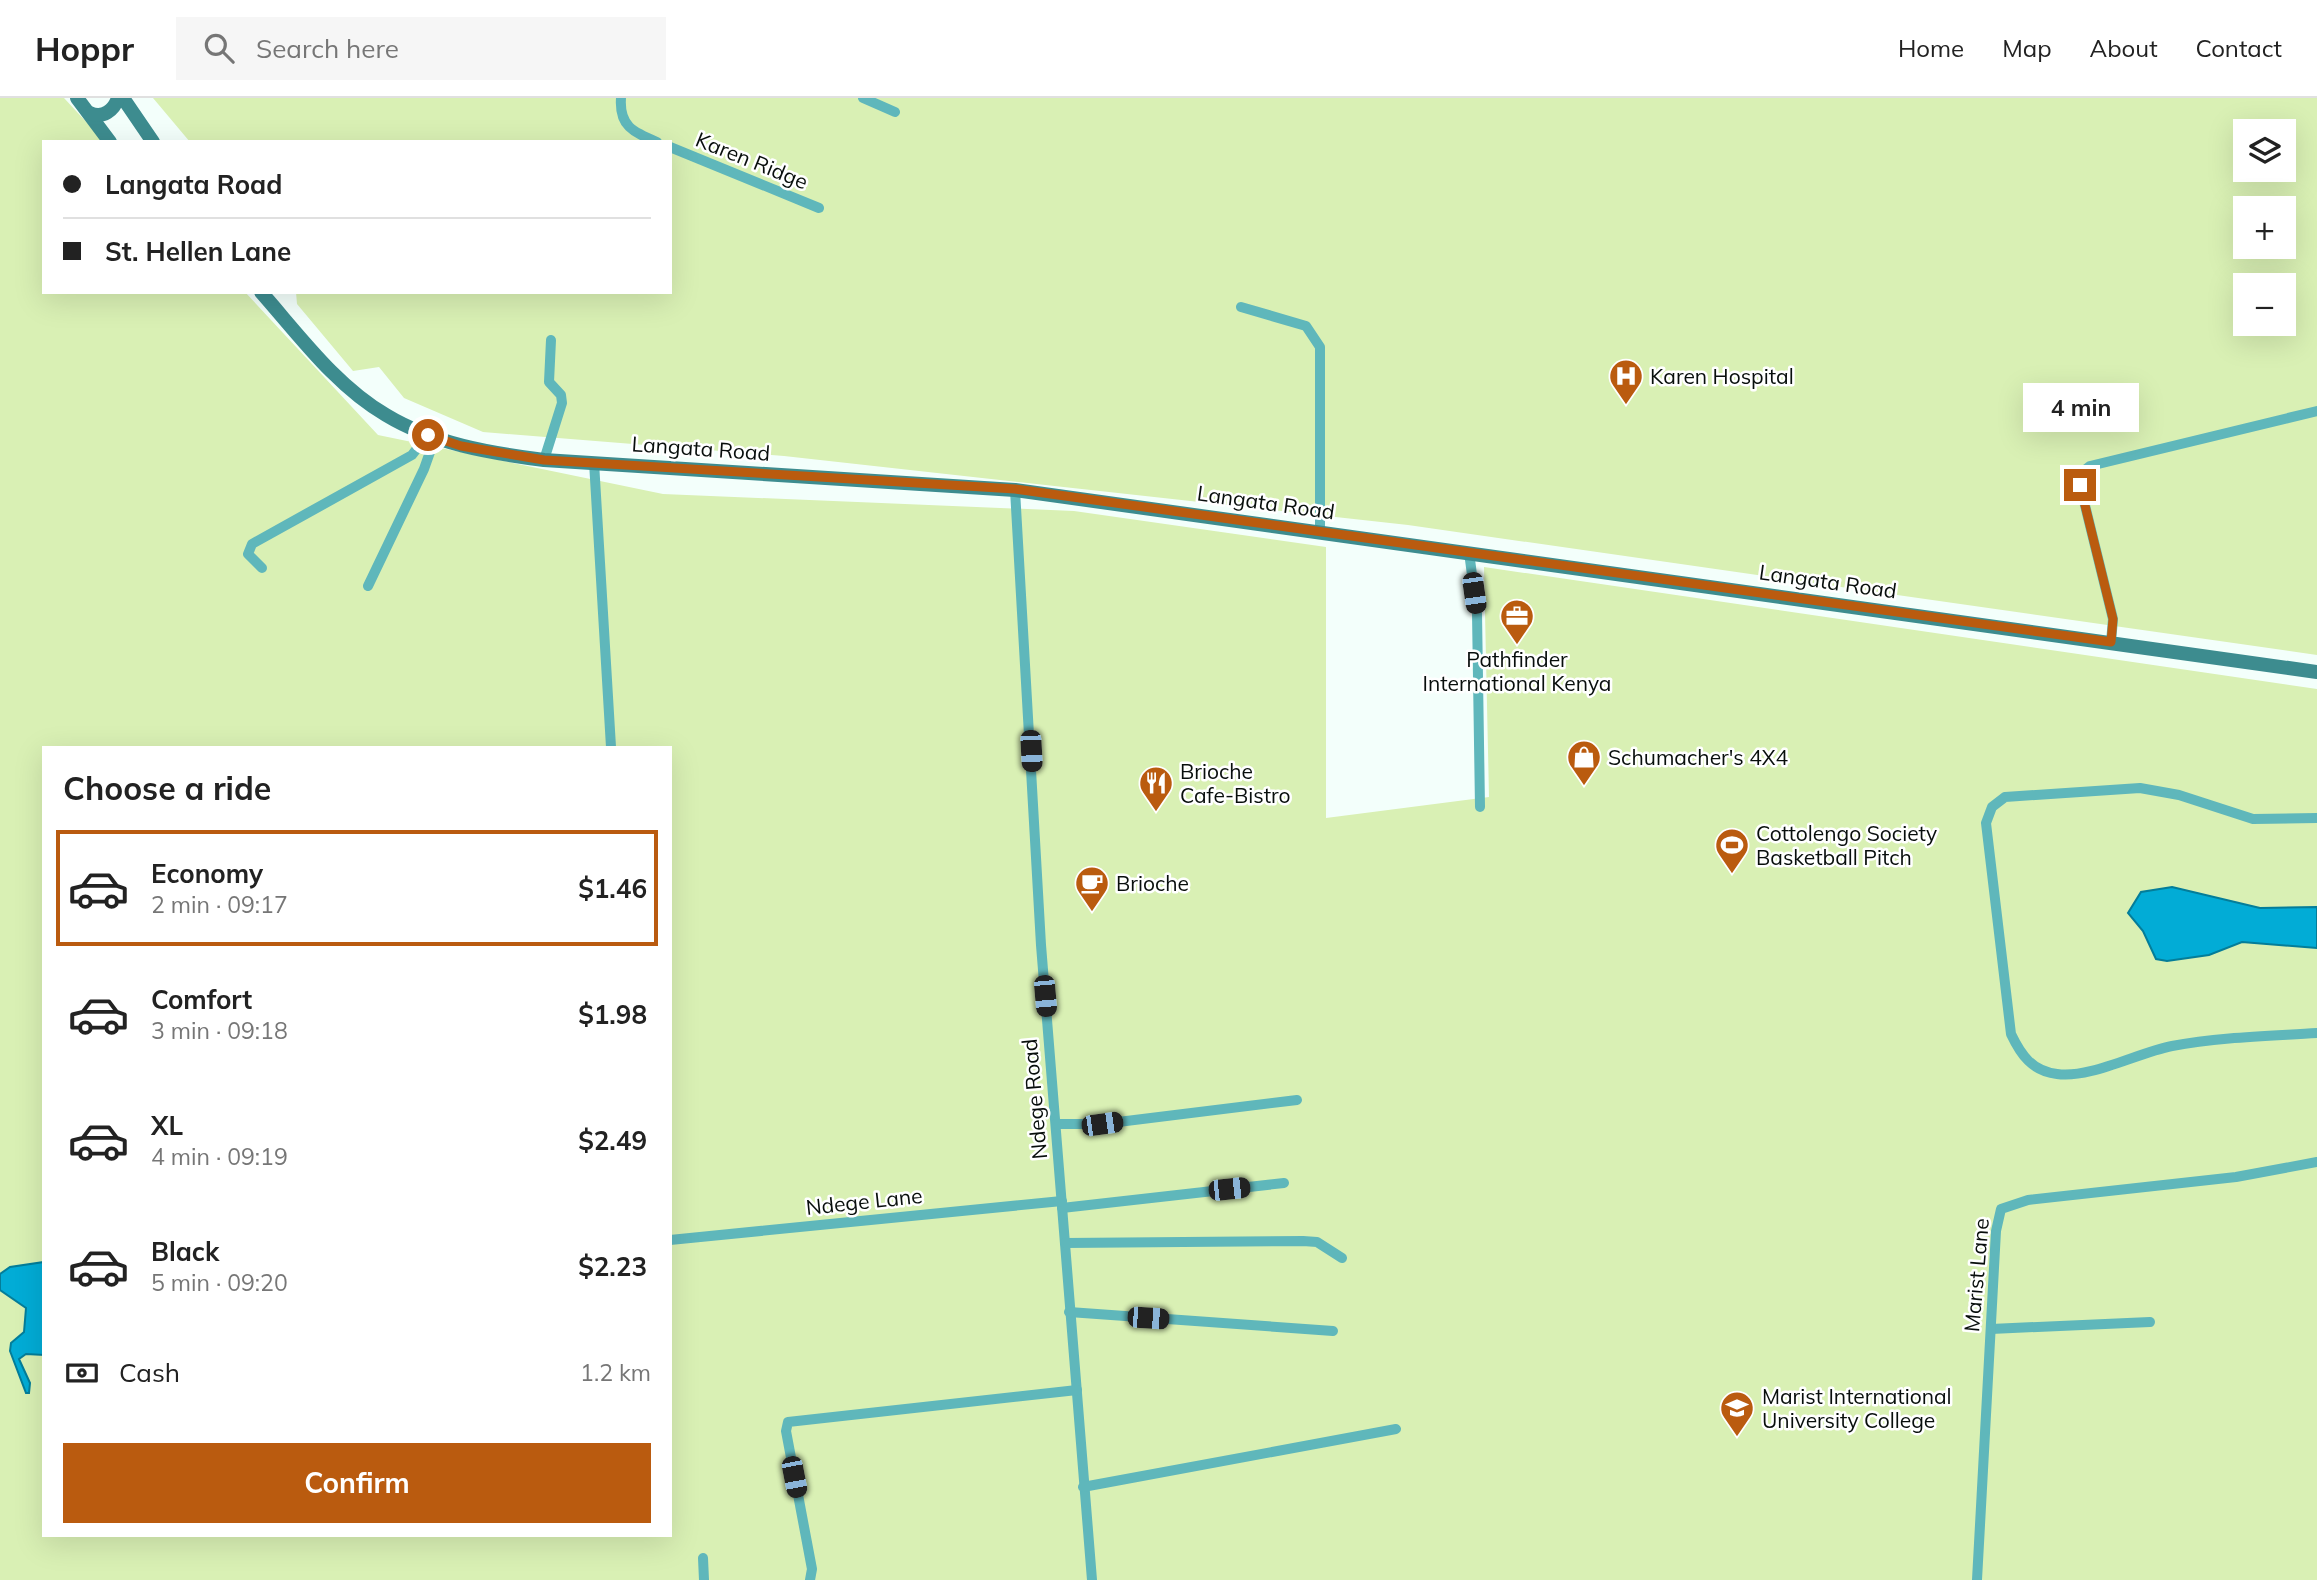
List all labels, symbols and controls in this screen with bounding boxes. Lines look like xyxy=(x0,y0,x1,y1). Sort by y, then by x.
search box xyxy=(176,17,666,80)
text: Hoppr xyxy=(35,28,134,69)
icon: search xyxy=(200,29,238,67)
text: Search here xyxy=(256,32,399,65)
text: Home xyxy=(1898,33,1964,63)
text: Map xyxy=(2002,33,2052,63)
text: About xyxy=(2090,33,2158,63)
text: Contact xyxy=(2196,33,2282,63)
map controls xyxy=(2233,119,2296,336)
button: layers xyxy=(2233,119,2296,182)
street label: Karen Ridge xyxy=(692,126,812,194)
text: Langata Road xyxy=(105,168,282,201)
button: + xyxy=(2233,196,2296,259)
text: St. Hellen Lane xyxy=(105,235,291,268)
button: − xyxy=(2233,273,2296,336)
hospital icon: Karen Hospital xyxy=(1607,357,1645,406)
place label: Karen Hospital xyxy=(1650,363,1794,389)
callout: 4 min xyxy=(2022,384,2138,432)
text: 4 min xyxy=(2051,393,2111,422)
route start xyxy=(412,419,444,451)
street label: Langata Road xyxy=(631,430,771,466)
route end xyxy=(2064,469,2096,501)
street label: Langata Road xyxy=(1196,479,1336,525)
street label: Langata Road xyxy=(1758,558,1898,604)
car xyxy=(1461,571,1488,615)
office icon: Pathfinder International Kenya xyxy=(1498,597,1536,646)
place label: Pathfinder International Kenya xyxy=(1423,646,1611,696)
car xyxy=(1020,729,1043,773)
shop icon: Schumacher's 4X4 xyxy=(1565,738,1603,787)
place label: Schumacher's 4X4 xyxy=(1608,744,1789,770)
place label: Brioche Cafe-Bistro xyxy=(1180,758,1291,808)
restaurant icon: Brioche Cafe-Bistro xyxy=(1137,764,1175,813)
text: Choose a ride xyxy=(63,768,271,808)
place label: Cottolengo Society Basketball Pitch xyxy=(1756,820,1937,870)
sports icon: Cottolengo Society Basketball Pitch xyxy=(1713,826,1751,875)
icon: car xyxy=(67,857,130,920)
text: Economy xyxy=(151,857,263,890)
cafe icon: Brioche xyxy=(1073,864,1111,913)
place label: Brioche xyxy=(1116,870,1189,896)
text: $1.46 xyxy=(578,872,647,905)
text: 2 min · 09:17 xyxy=(151,890,288,919)
car xyxy=(1033,974,1058,1018)
icon: car xyxy=(67,983,130,1046)
text: Comfort xyxy=(151,983,252,1016)
text: $1.98 xyxy=(578,998,647,1031)
text: 3 min · 09:18 xyxy=(151,1016,288,1045)
street label: Ndege Road xyxy=(1016,1038,1052,1160)
icon: car xyxy=(67,1109,130,1172)
text: XL xyxy=(151,1109,183,1142)
car xyxy=(1080,1111,1125,1137)
text: $2.49 xyxy=(578,1124,647,1157)
text: 4 min · 09:19 xyxy=(151,1142,288,1171)
car xyxy=(1208,1176,1251,1202)
street label: Ndege Lane xyxy=(804,1182,924,1220)
street label: Marist Lane xyxy=(1958,1217,1994,1333)
icon: car xyxy=(67,1235,130,1298)
text: Black xyxy=(151,1235,219,1268)
text: $2.23 xyxy=(578,1250,647,1283)
text: 5 min · 09:20 xyxy=(151,1268,288,1297)
car xyxy=(1127,1306,1170,1330)
icon: cash xyxy=(63,1354,101,1392)
text: Cash xyxy=(119,1356,180,1389)
text: 1.2 km xyxy=(580,1358,651,1387)
place label: Marist International University College xyxy=(1762,1383,1952,1433)
school or university icon: Marist International University College xyxy=(1718,1389,1756,1438)
button: Confirm xyxy=(63,1443,651,1523)
car xyxy=(780,1454,809,1500)

